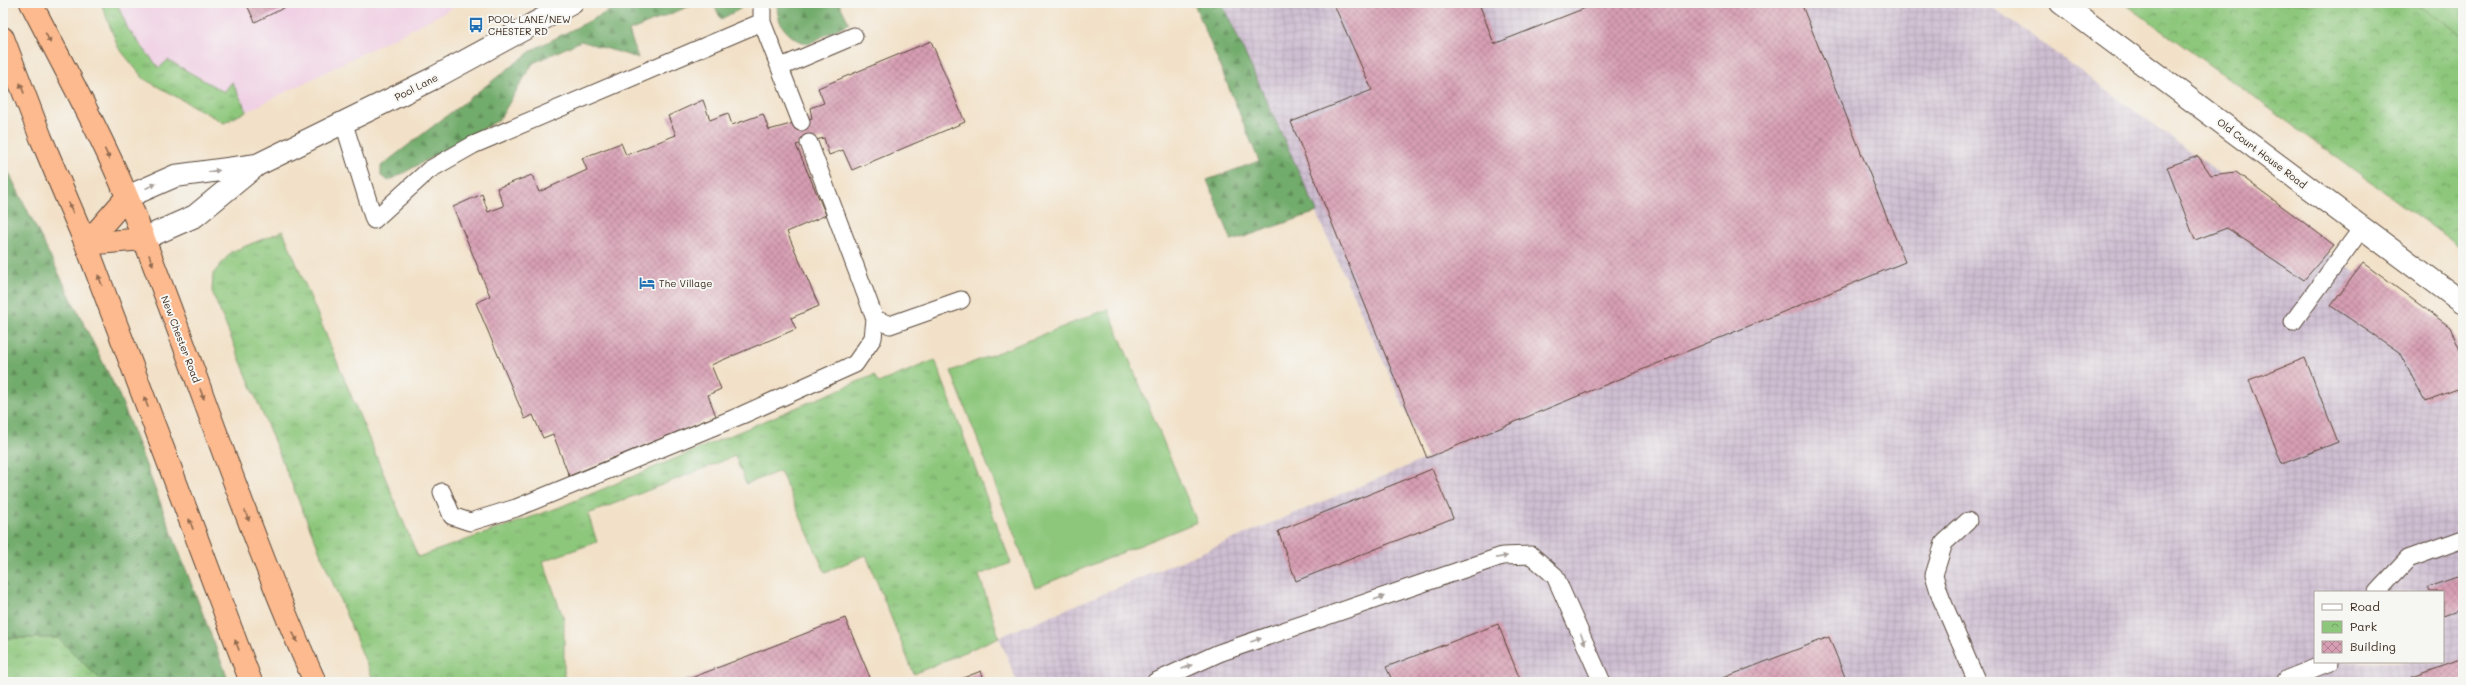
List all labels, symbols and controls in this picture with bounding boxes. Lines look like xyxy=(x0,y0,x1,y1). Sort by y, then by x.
place label: POOL LANE/NEW CHESTER RD xyxy=(488,12,571,38)
bus stop icon: POOL LANE/NEW CHESTER RD xyxy=(467,16,485,34)
one-way arrow xyxy=(45,32,52,43)
street label: Pool Lane xyxy=(392,70,440,104)
one-way arrow xyxy=(18,81,24,93)
street label: Old Court House Road xyxy=(2214,115,2310,191)
one-way arrow xyxy=(104,148,110,160)
one-way arrow xyxy=(208,168,220,174)
one-way arrow xyxy=(146,183,158,189)
one-way arrow xyxy=(68,202,74,214)
one-way arrow xyxy=(149,254,155,266)
one-way arrow xyxy=(96,274,102,286)
hotel icon: The Village xyxy=(638,274,656,292)
place label: The Village xyxy=(659,276,712,290)
street label: New Chester Road xyxy=(158,294,204,384)
one-way arrow xyxy=(199,389,205,401)
one-way arrow xyxy=(142,396,148,408)
one-way arrow xyxy=(245,511,251,523)
one-way arrow xyxy=(188,517,194,529)
one-way arrow xyxy=(1496,554,1508,560)
legend xyxy=(2314,591,2444,663)
one-way arrow xyxy=(1373,595,1385,601)
text: Road xyxy=(2350,598,2380,614)
text: Park xyxy=(2350,618,2377,634)
one-way arrow xyxy=(292,631,298,643)
one-way arrow xyxy=(1580,633,1586,645)
one-way arrow xyxy=(1250,637,1262,643)
text: Building xyxy=(2350,638,2396,654)
one-way arrow xyxy=(234,639,240,651)
one-way arrow xyxy=(1181,664,1192,670)

